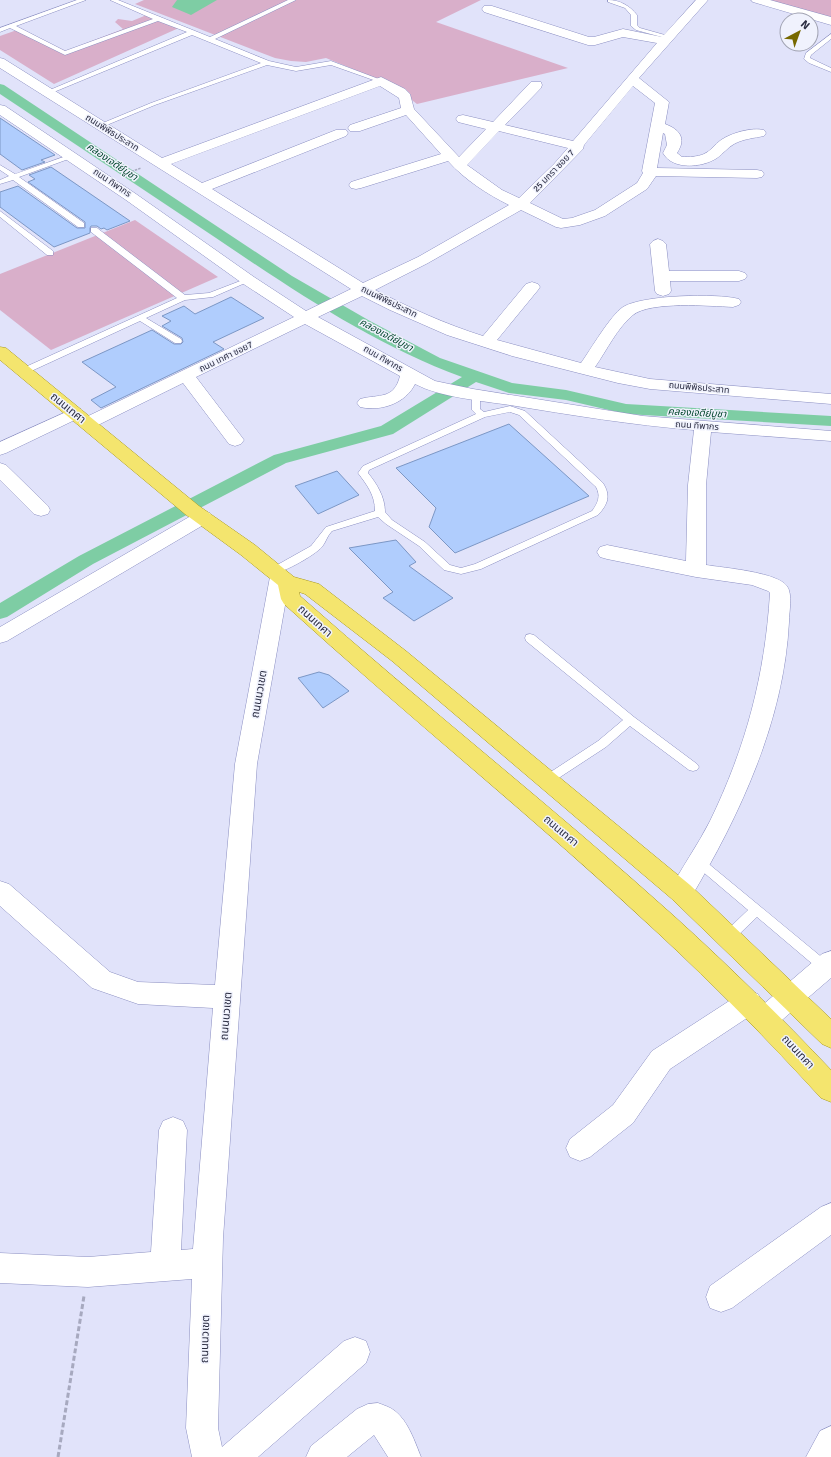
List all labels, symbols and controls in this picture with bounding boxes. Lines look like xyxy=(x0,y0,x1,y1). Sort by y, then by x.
north arrow xyxy=(779,12,819,52)
text: N xyxy=(798,17,812,32)
street label: ถนนพิพิธประสาท xyxy=(83,112,141,154)
water label: คลองเจดีย์บูชา xyxy=(84,141,140,184)
street label: 25 มกรา ซอย 7 xyxy=(531,147,577,195)
street label: ถนน ทิพากร xyxy=(91,166,134,200)
street label: ถนนพิพิธประสาท xyxy=(359,284,419,320)
water label: คลองเจดีย์บูชา xyxy=(357,316,416,355)
street label: ถนน เทศา ซอย7 xyxy=(197,339,255,375)
street label: ถนน ทิพากร xyxy=(361,343,405,375)
street label: ถนนพิพิธประสาท xyxy=(668,380,730,396)
street label: ถนนเทศา xyxy=(48,390,88,426)
water label: คลองเจดีย์บูชา xyxy=(667,405,728,421)
street label: ถนน ทิพากร xyxy=(675,419,720,433)
street label: ถนนเทศา xyxy=(295,602,335,640)
street label: ถนนนวเขต xyxy=(248,669,270,719)
street label: ถนนเทศา xyxy=(541,813,581,849)
street label: ถนนนวเขต xyxy=(217,991,235,1041)
street label: ถนนเทศา xyxy=(779,1032,817,1072)
street label: ถนนนวเขต xyxy=(198,1315,212,1363)

